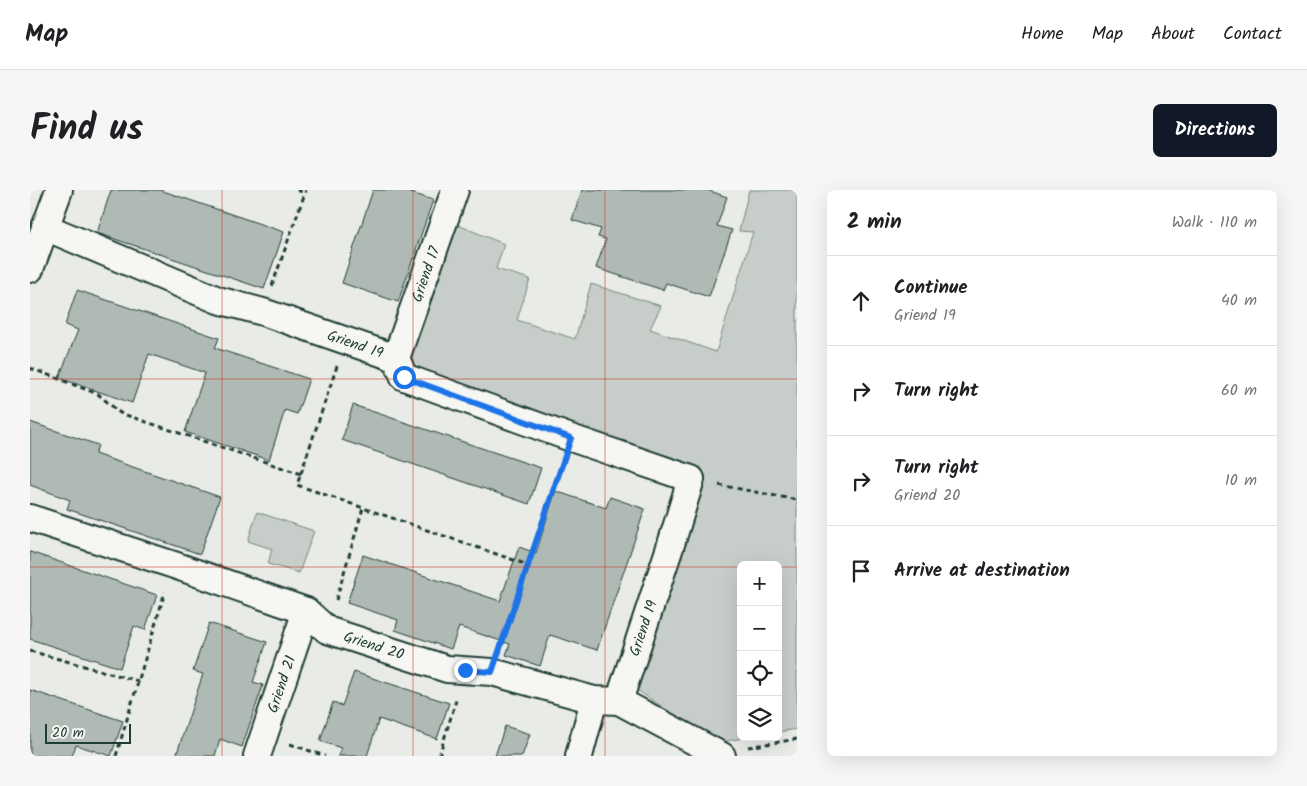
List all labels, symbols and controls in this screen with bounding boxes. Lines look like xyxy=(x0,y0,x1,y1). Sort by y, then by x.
text: Map xyxy=(25,15,68,54)
text: Home xyxy=(1021,20,1064,49)
text: Map xyxy=(1092,20,1123,49)
text: About xyxy=(1151,20,1195,49)
text: Contact xyxy=(1223,20,1282,49)
text: Find us xyxy=(30,102,143,158)
button: Directions xyxy=(1153,104,1277,157)
text: 2 min xyxy=(847,206,902,239)
text: Walk · 110 m xyxy=(1172,210,1257,235)
street label: Griend 17 xyxy=(406,242,448,306)
text: Continue xyxy=(894,273,967,303)
icon: ahead xyxy=(847,287,875,315)
text: 40 m xyxy=(1221,288,1257,313)
text: Griend 19 xyxy=(894,303,956,328)
street label: Griend 19 xyxy=(324,324,387,366)
route start xyxy=(393,366,416,389)
text: Turn right xyxy=(894,376,979,406)
icon: right xyxy=(847,377,875,405)
text: 60 m xyxy=(1221,378,1257,403)
text: Turn right xyxy=(894,453,979,483)
icon: right xyxy=(847,467,875,495)
text: 10 m xyxy=(1225,468,1257,493)
text: Griend 20 xyxy=(894,483,960,508)
text: Arrive at destination xyxy=(894,556,1070,586)
icon: arrive xyxy=(847,557,875,585)
map controls xyxy=(737,561,782,741)
button: + xyxy=(737,561,782,606)
street label: Griend 19 xyxy=(623,596,665,660)
button: − xyxy=(737,606,782,651)
street label: Griend 20 xyxy=(340,625,407,667)
button: locate xyxy=(737,651,782,696)
street label: Griend 21 xyxy=(261,652,303,716)
route end xyxy=(454,659,477,682)
button: layers xyxy=(737,696,782,741)
scale bar xyxy=(45,721,131,744)
text: 20 m xyxy=(52,722,84,744)

